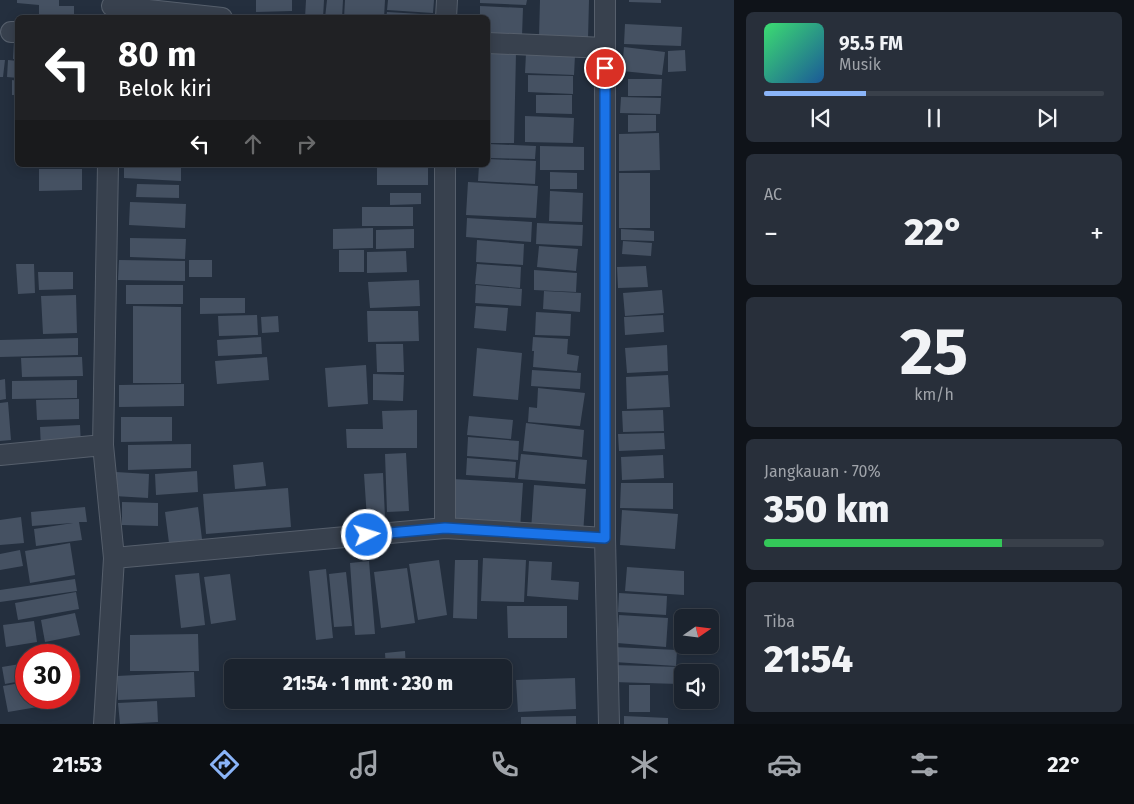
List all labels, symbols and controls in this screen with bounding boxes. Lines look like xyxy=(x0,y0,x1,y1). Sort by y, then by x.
text: 95.5 FM xyxy=(839,32,903,55)
text: 80 m xyxy=(118,33,197,75)
icon: left xyxy=(35,35,100,100)
pin xyxy=(584,47,626,89)
icon: arrive xyxy=(591,54,619,82)
text: Musik xyxy=(839,55,881,74)
text: Belok kiri xyxy=(118,75,212,102)
icon: previous xyxy=(807,104,835,132)
icon: pause xyxy=(920,104,948,132)
icon: next xyxy=(1033,104,1061,132)
icon: left xyxy=(186,130,214,158)
icon: ahead xyxy=(239,130,267,158)
icon: right xyxy=(292,130,320,158)
text: AC xyxy=(764,185,782,204)
text: 22° xyxy=(904,209,964,255)
text: − xyxy=(764,217,778,250)
text: + xyxy=(1090,217,1104,250)
text: 25 xyxy=(900,313,968,391)
text: km/h xyxy=(914,385,954,404)
text: Jangkauan · 70% xyxy=(764,462,881,481)
text: 350 km xyxy=(764,486,889,532)
position arrow xyxy=(340,508,392,560)
north arrow xyxy=(674,609,719,654)
map controls xyxy=(674,609,719,709)
text: Tiba xyxy=(764,612,795,631)
text: 21:54 xyxy=(764,636,853,682)
speed limit sign: 30 xyxy=(15,644,80,709)
button: sound xyxy=(674,664,719,709)
text: 21:54 · 1 mnt · 230 m xyxy=(283,672,453,695)
icon: directions xyxy=(207,747,242,782)
icon: music xyxy=(347,747,382,782)
icon: phone xyxy=(487,747,522,782)
icon: climate xyxy=(627,747,662,782)
icon: car xyxy=(767,747,802,782)
icon: filters xyxy=(907,747,942,782)
text: 21:53 xyxy=(53,751,102,778)
text: 22° xyxy=(1047,751,1081,778)

